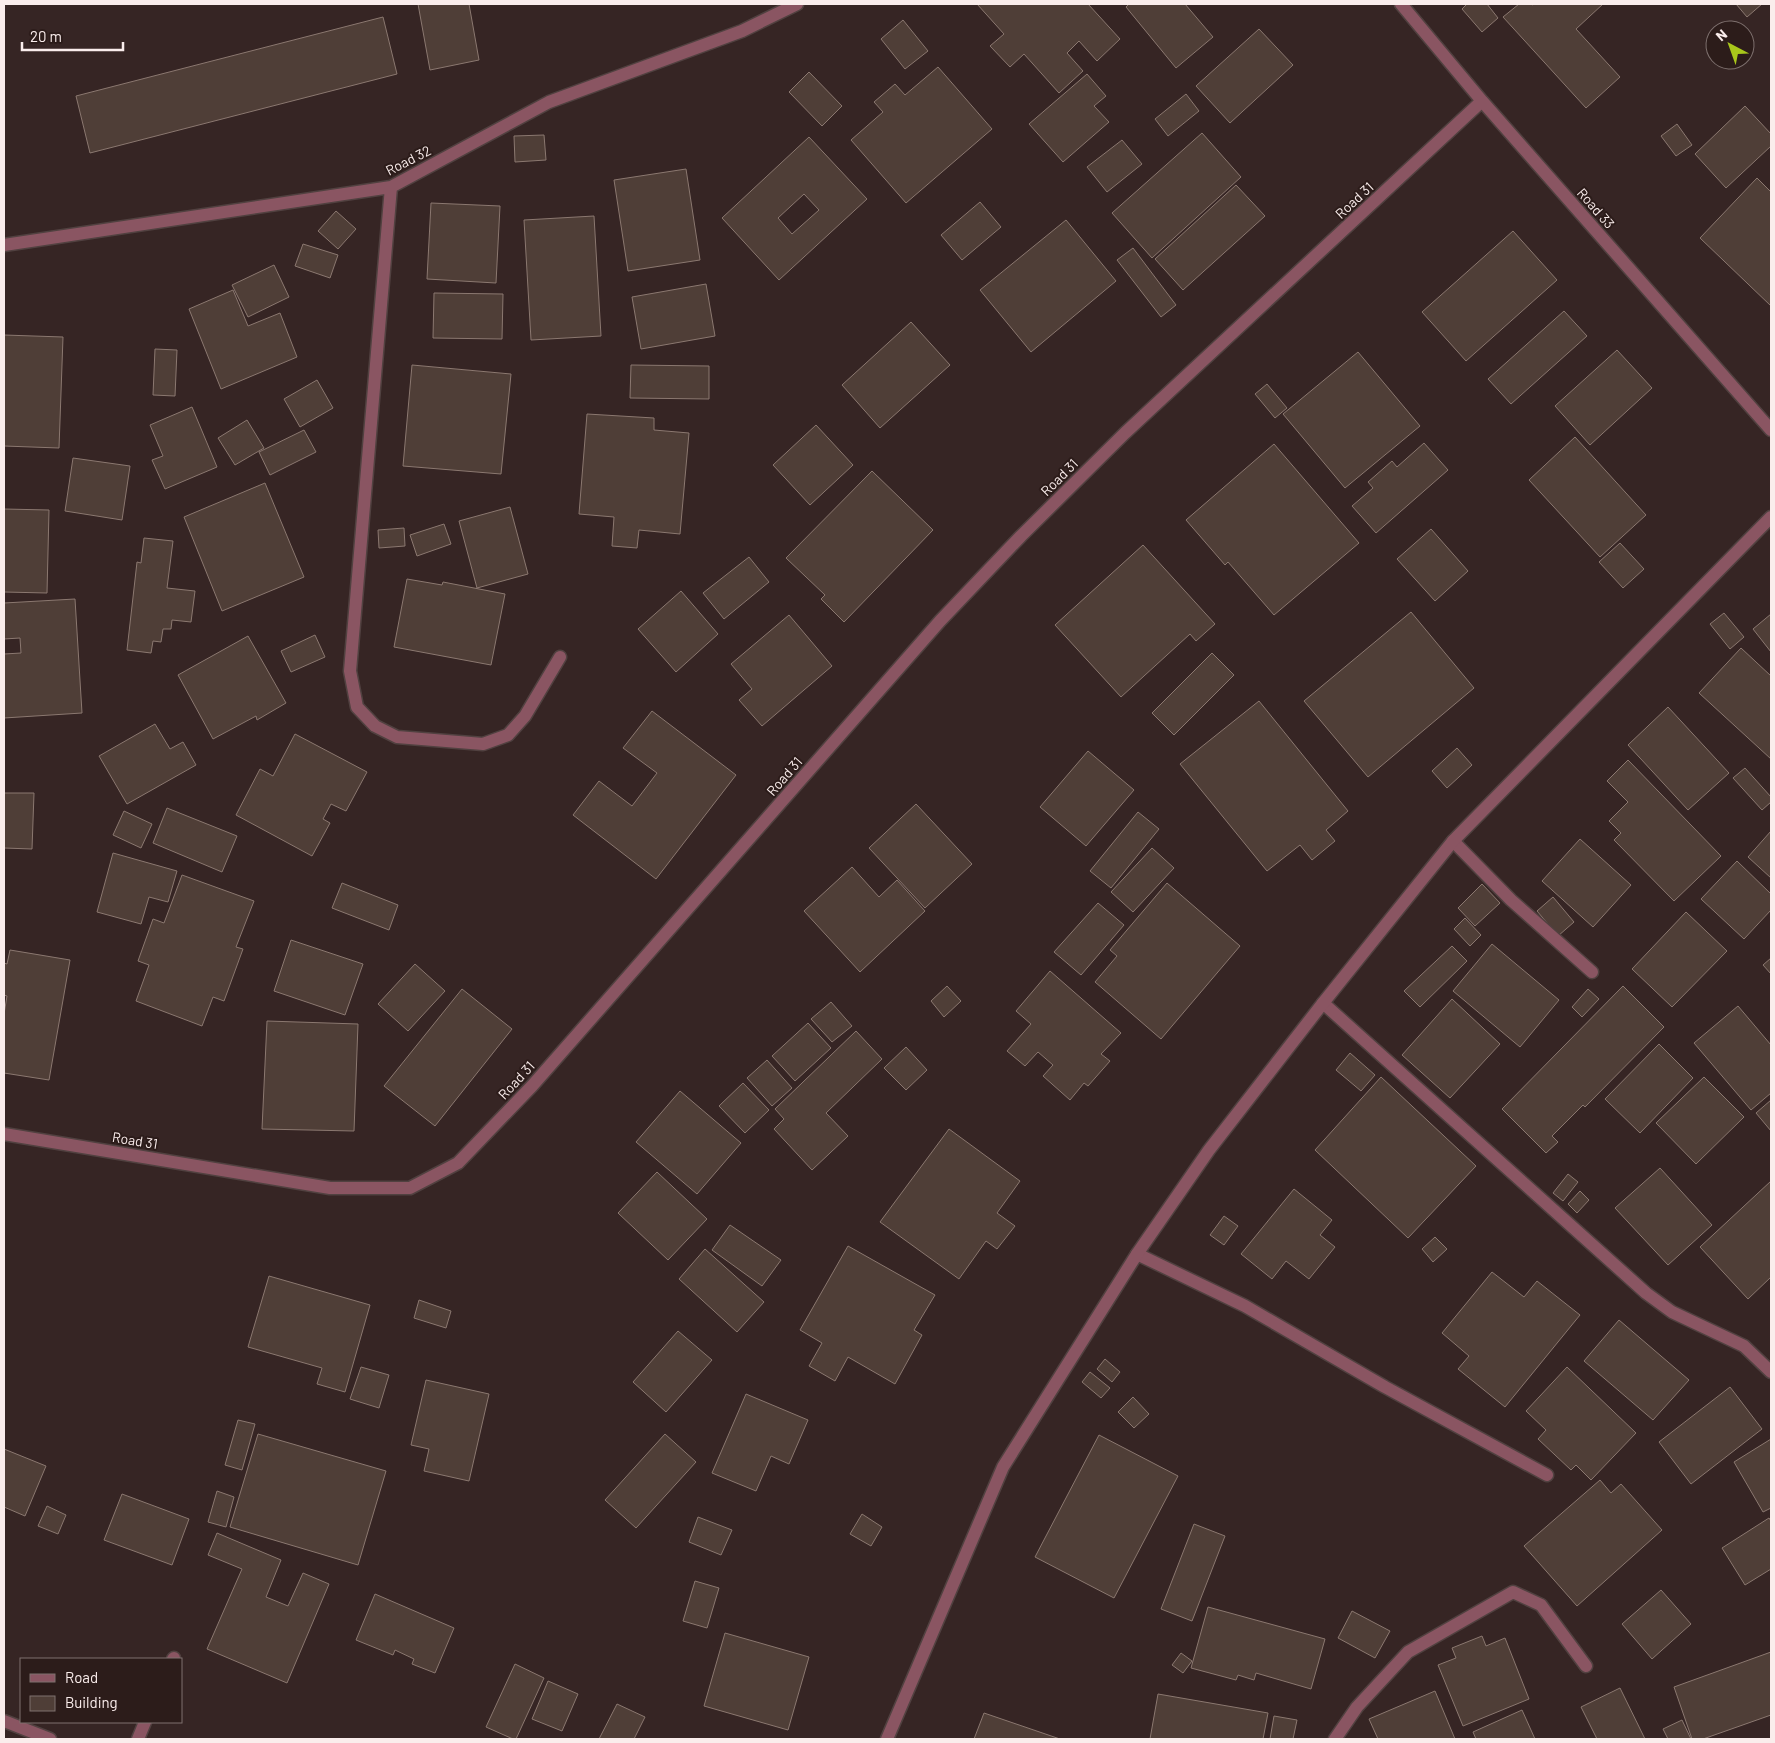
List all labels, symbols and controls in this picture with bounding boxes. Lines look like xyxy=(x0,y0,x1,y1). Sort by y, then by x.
scale bar xyxy=(22,20,124,52)
north arrow xyxy=(1705,20,1755,70)
text: N xyxy=(1712,25,1730,44)
text: 20 m xyxy=(30,27,62,45)
street label: Road 32 xyxy=(383,141,433,179)
street label: Road 31 xyxy=(1331,178,1377,222)
street label: Road 33 xyxy=(1574,184,1618,232)
street label: Road 31 xyxy=(1037,455,1081,499)
street label: Road 31 xyxy=(763,753,805,799)
street label: Road 31 xyxy=(494,1057,538,1103)
street label: Road 31 xyxy=(111,1128,159,1152)
legend xyxy=(20,1658,182,1723)
text: Road xyxy=(65,1668,98,1686)
text: Building xyxy=(65,1693,118,1711)

